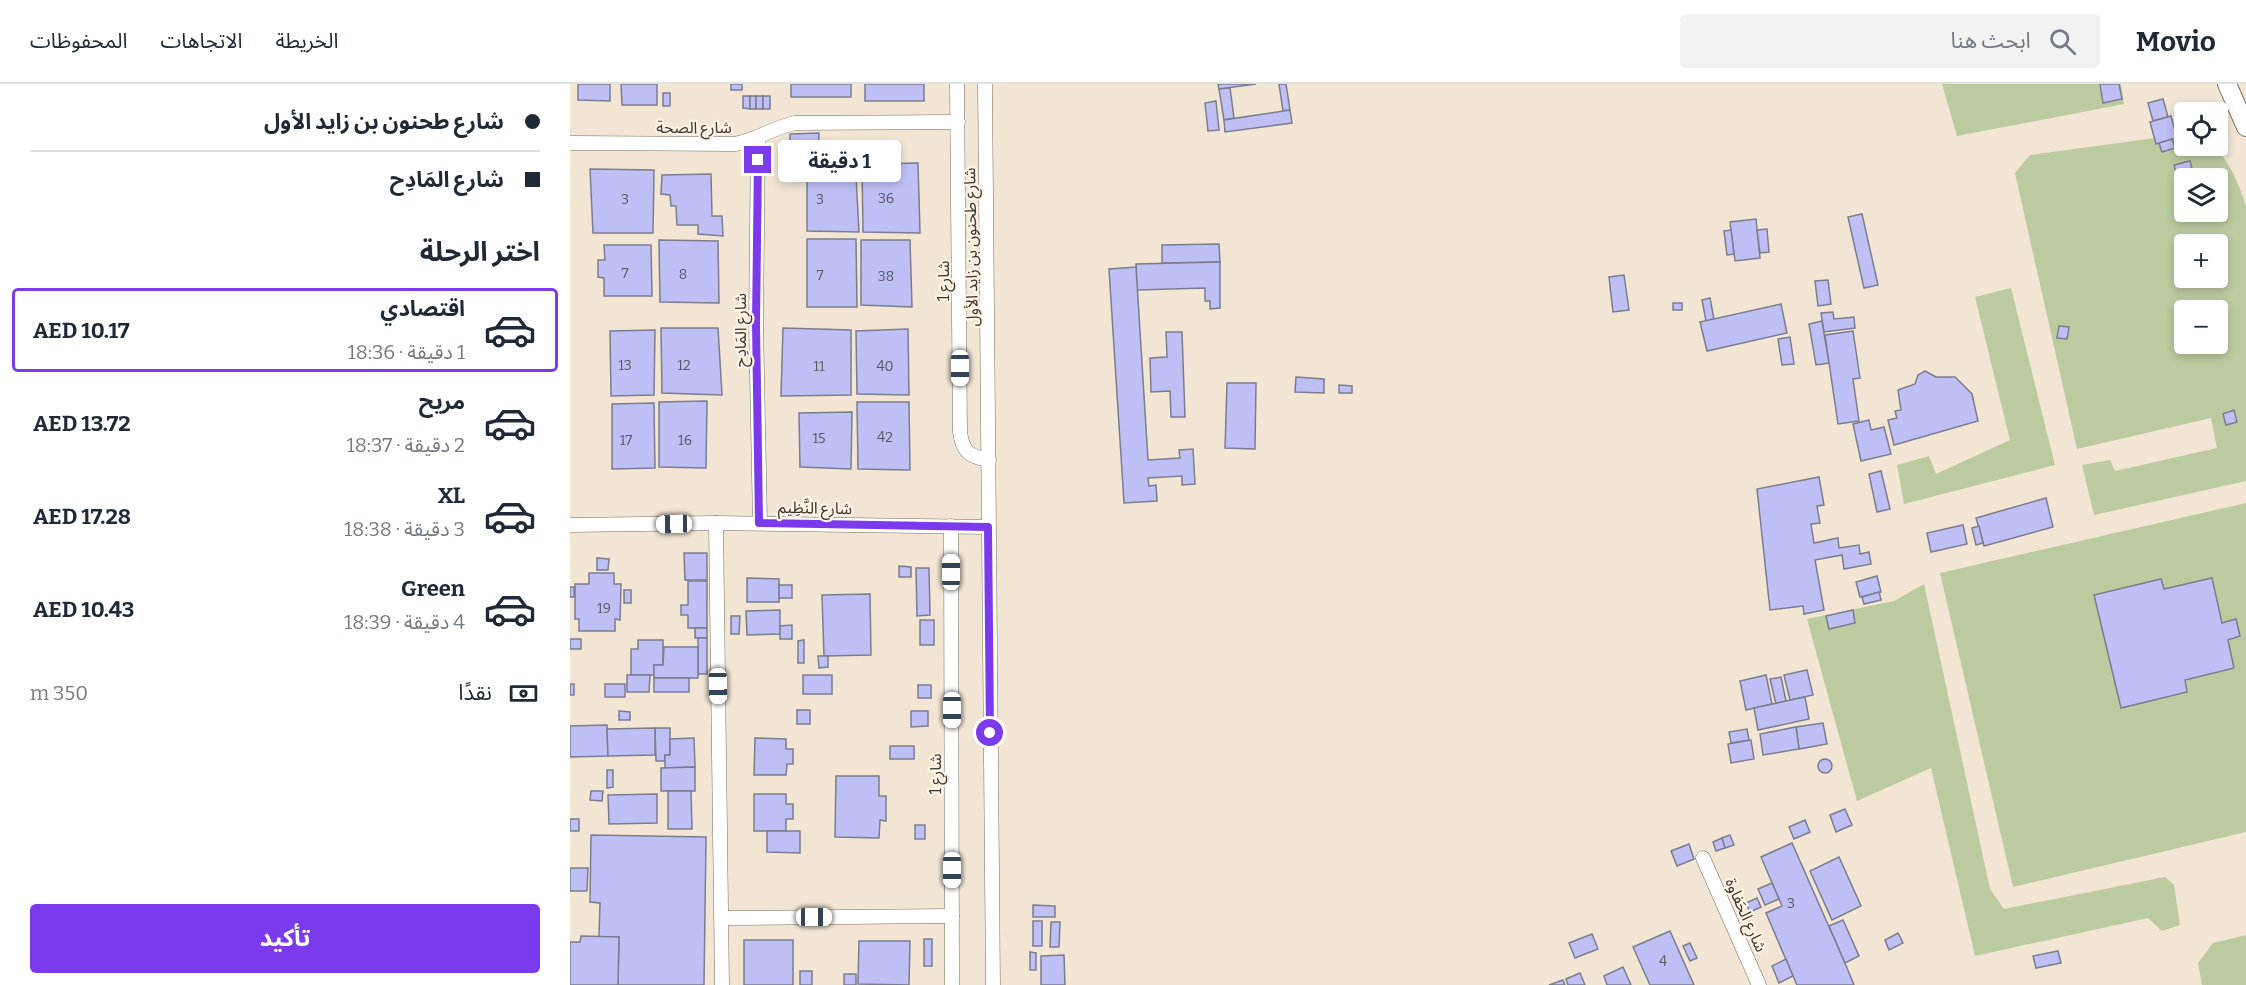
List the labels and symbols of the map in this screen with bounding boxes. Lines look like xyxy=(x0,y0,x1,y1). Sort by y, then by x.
street label: شارع الصحة xyxy=(656,118,732,140)
callout: 1 دقيقة xyxy=(779,139,902,181)
route end xyxy=(744,146,771,173)
street label: شارع طحنون بن زايد الأول xyxy=(960,167,985,327)
house number: 36 xyxy=(878,190,894,207)
house number: 3 xyxy=(621,191,629,208)
house number: 3 xyxy=(816,191,824,208)
street label: شارع 1 xyxy=(934,261,956,301)
house number: 7 xyxy=(621,265,629,282)
house number: 8 xyxy=(679,266,687,283)
house number: 7 xyxy=(816,267,824,284)
house number: 38 xyxy=(878,268,894,285)
street label: شارع المَادِح xyxy=(731,293,753,367)
car xyxy=(951,350,969,386)
house number: 13 xyxy=(618,357,632,374)
house number: 12 xyxy=(677,357,691,374)
house number: 11 xyxy=(813,358,825,375)
house number: 40 xyxy=(876,358,894,375)
house number: 42 xyxy=(877,429,893,446)
house number: 15 xyxy=(812,430,826,447)
house number: 17 xyxy=(620,432,632,449)
house number: 16 xyxy=(678,432,692,449)
street label: شارع النَّظِيم xyxy=(778,497,852,521)
car xyxy=(656,515,692,533)
car xyxy=(942,554,960,590)
house number: 19 xyxy=(597,600,611,617)
car xyxy=(709,668,727,704)
car xyxy=(943,692,961,728)
route start xyxy=(976,719,1003,746)
street label: شارع 1 xyxy=(926,754,948,794)
car xyxy=(943,852,961,888)
street label: شارع الحَفاوة xyxy=(1719,875,1771,956)
house number: 3 xyxy=(1787,895,1795,912)
car xyxy=(796,908,832,926)
house number: 4 xyxy=(1659,953,1667,970)

